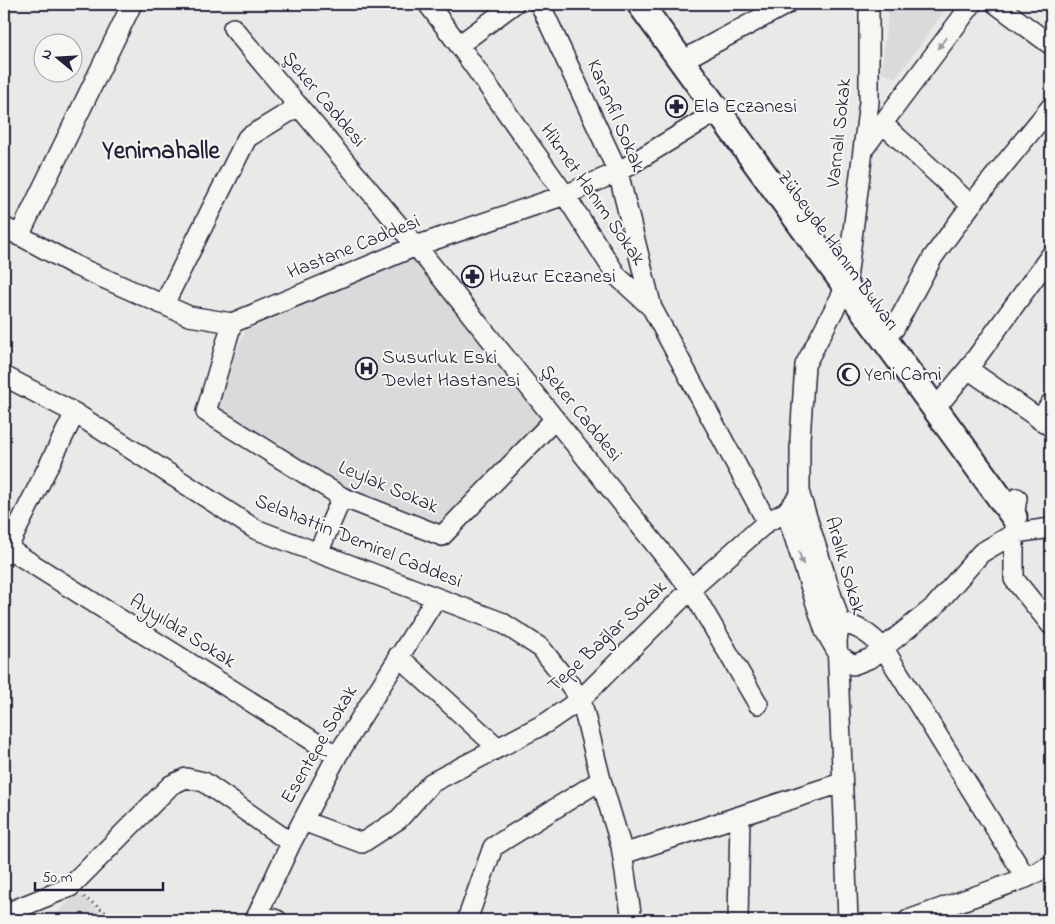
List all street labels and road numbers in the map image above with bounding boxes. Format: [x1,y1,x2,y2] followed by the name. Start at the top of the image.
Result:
[274,46,372,154] street label: Şeker Caddesi
[578,55,652,177] street label: Karanfil Sokak
[820,77,860,190] street label: Varnalı Sokak
[532,118,652,272] street label: Hikmet Hanım Sokak
[769,165,905,337] street label: Zübeyde Hanım Bulvarı
[283,208,425,288] street label: Hastane Caddesi
[532,359,628,469] street label: Şeker Caddesi
[333,454,443,522] street label: Leylak Sokak
[250,487,466,597] street label: Selahattin Demirel Caddesi
[816,513,872,619] street label: Aralık Sokak
[542,574,675,701] street label: Tepe Bağlar Sokak
[123,588,241,676] street label: Ayyıldız Sokak
[274,680,366,810] street label: Esentepe Sokak

